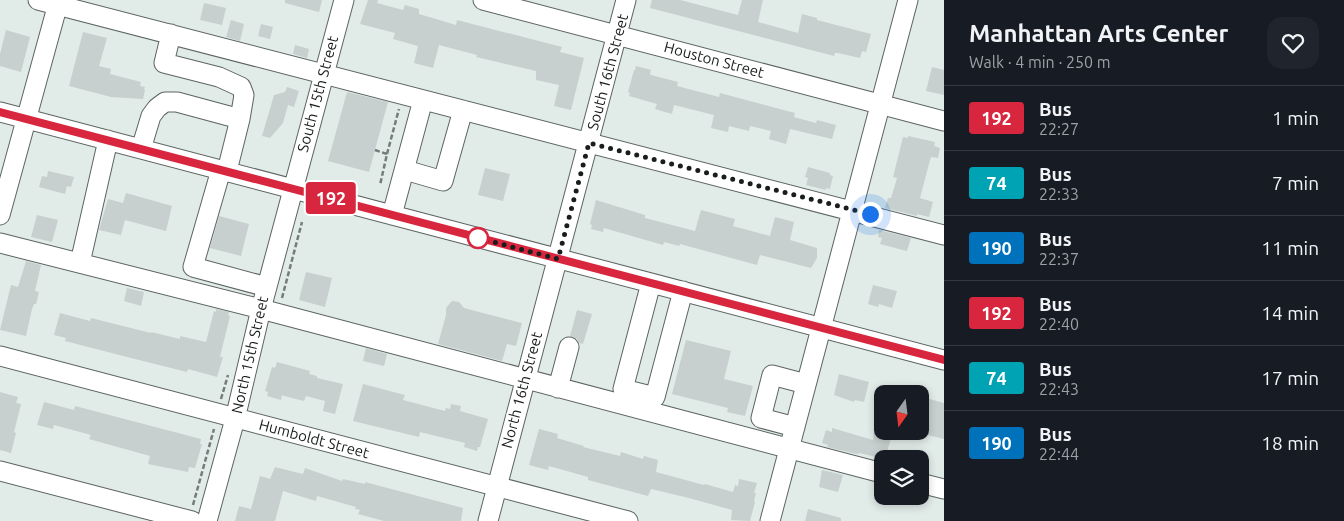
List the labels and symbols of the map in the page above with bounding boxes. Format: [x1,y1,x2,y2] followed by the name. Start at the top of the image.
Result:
[584,12,631,132] street label: South 16th Street
[294,34,341,154] street label: South 15th Street
[662,38,766,81] street label: Houston Street
[302,182,360,214] line badge: 192
[858,202,883,227] your location
[467,227,489,249] unlabelled marker
[228,295,271,415] street label: North 15th Street
[498,330,545,450] street label: North 16th Street
[874,385,929,440] north arrow
[257,416,371,461] street label: Humboldt Street

